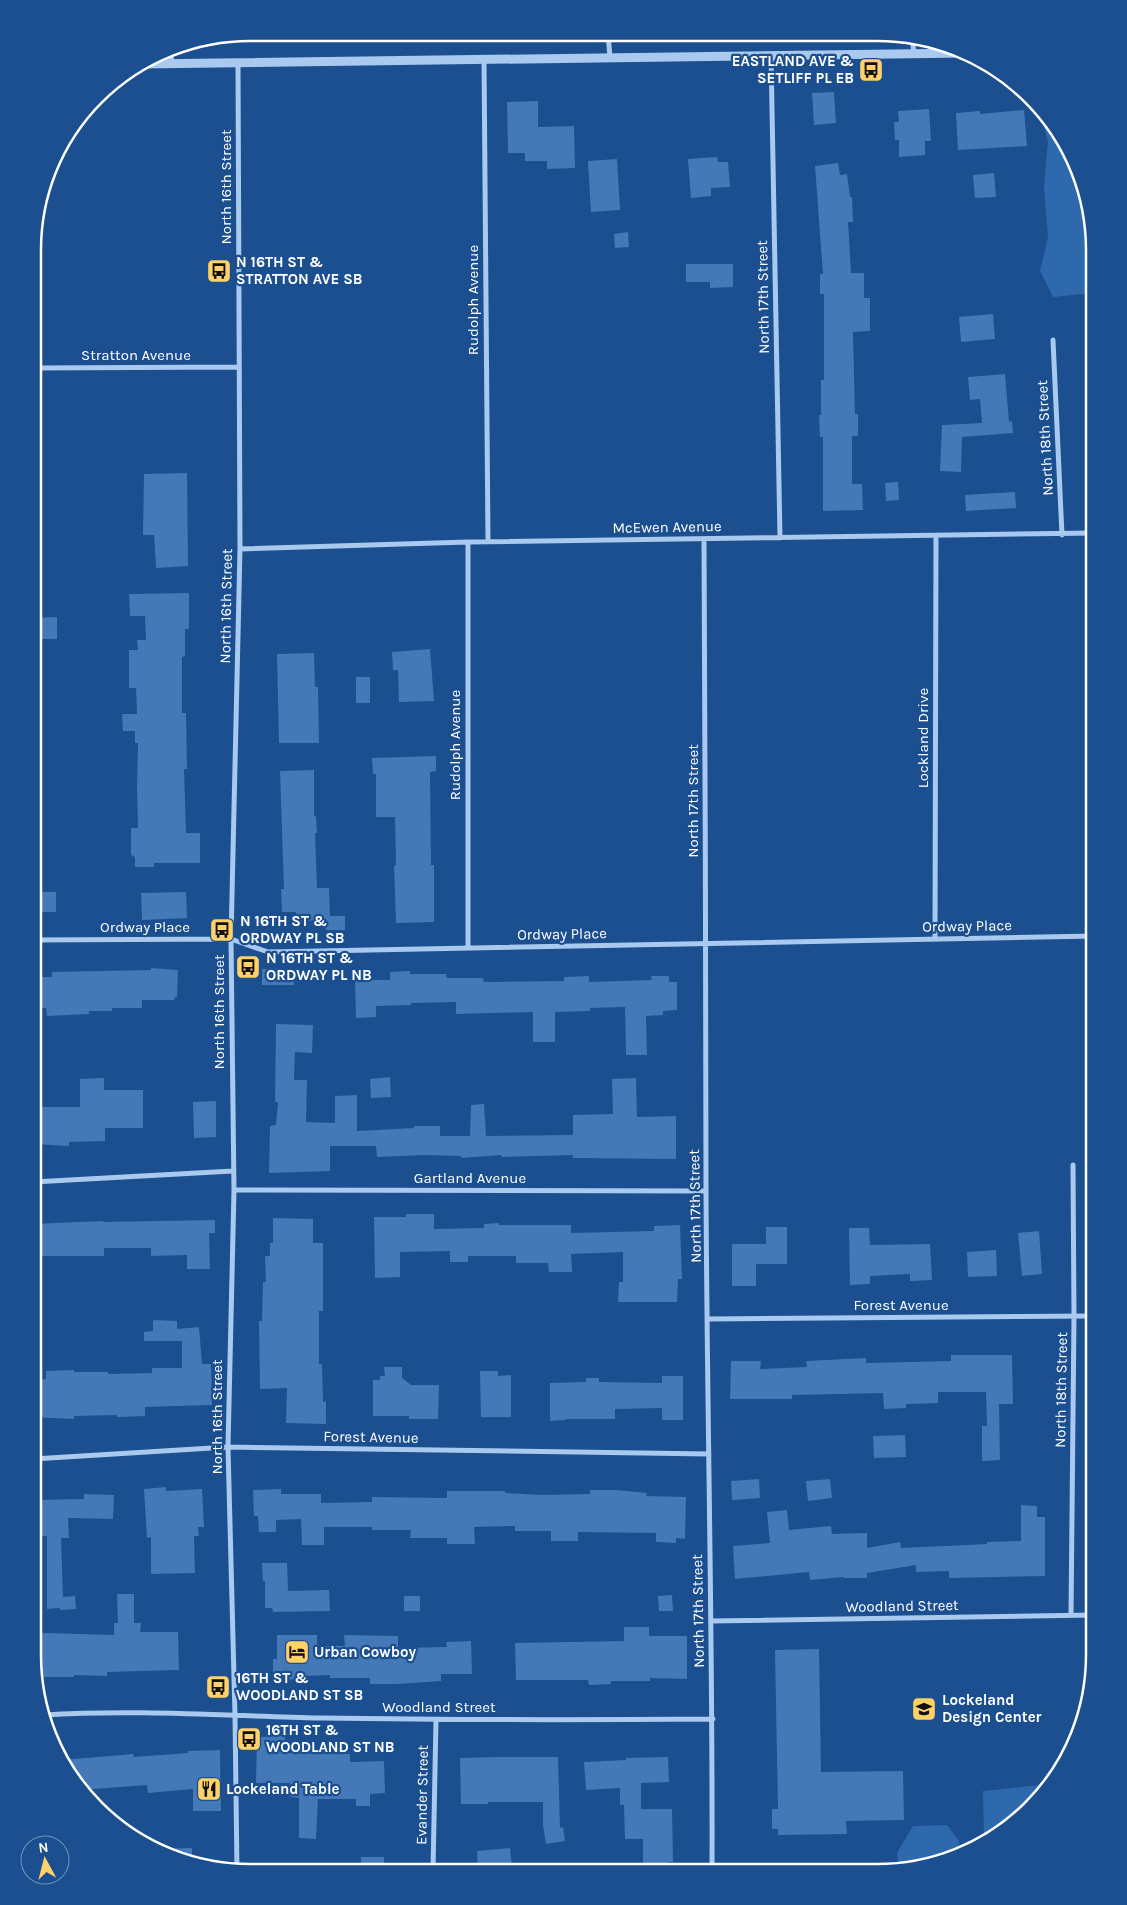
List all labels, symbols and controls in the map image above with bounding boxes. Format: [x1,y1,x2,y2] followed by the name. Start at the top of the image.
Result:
[732,52,854,87] place label: EASTLAND AVE & SETLIFF PL EB
[858,57,884,83] bus stop icon: EASTLAND AVE & SETLIFF PL EB
[217,129,235,245] street label: North 16th Street
[753,240,773,354] street label: North 17th Street
[464,245,482,355] street label: Rudolph Avenue
[236,253,362,288] place label: N 16TH ST & STRATTON AVE SB
[206,258,232,284] bus stop icon: N 16TH ST & STRATTON AVE SB
[81,346,191,364] street label: Stratton Avenue
[1033,379,1057,496] street label: North 18th Street
[612,517,722,537] street label: McEwen Avenue
[216,548,236,664] street label: North 16th Street
[914,688,932,788] street label: Lockland Drive
[446,690,464,800] street label: Rudolph Avenue
[684,744,702,858] street label: North 17th Street
[240,912,345,947] place label: N 16TH ST & ORDWAY PL SB
[922,916,1012,936] street label: Ordway Place
[209,917,235,943] bus stop icon: N 16TH ST & ORDWAY PL SB
[100,918,190,936] street label: Ordway Place
[517,924,607,944] street label: Ordway Place
[266,949,372,984] place label: N 16TH ST & ORDWAY PL NB
[210,954,228,1070] street label: North 16th Street
[235,954,261,980] bus stop icon: N 16TH ST & ORDWAY PL NB
[685,1149,705,1263] street label: North 17th Street
[414,1169,526,1187] street label: Gartland Avenue
[853,1296,949,1314] street label: Forest Avenue
[1051,1332,1071,1448] street label: North 18th Street
[208,1359,226,1475] street label: North 16th Street
[323,1427,419,1447] street label: Forest Avenue
[688,1554,708,1668] street label: North 17th Street
[845,1596,959,1616] street label: Woodland Street
[284,1639,310,1665] hotel icon: Urban Cowboy
[314,1643,416,1661] place label: Urban Cowboy
[236,1669,363,1704] place label: 16TH ST & WOODLAND ST SB
[205,1674,231,1700] bus stop icon: 16TH ST & WOODLAND ST SB
[942,1691,1042,1726] place label: Lockeland Design Center
[911,1696,937,1722] school or university icon: Lockeland Design Center
[382,1698,496,1716] street label: Woodland Street
[266,1721,394,1756] place label: 16TH ST & WOODLAND ST NB
[236,1726,262,1752] bus stop icon: 16TH ST & WOODLAND ST NB
[412,1744,432,1845] street label: Evander Street
[196,1776,222,1802] restaurant icon: Lockeland Table
[226,1780,339,1798] place label: Lockeland Table
[20,1835,70,1885] north arrow
[37,1839,49,1857] text: N

